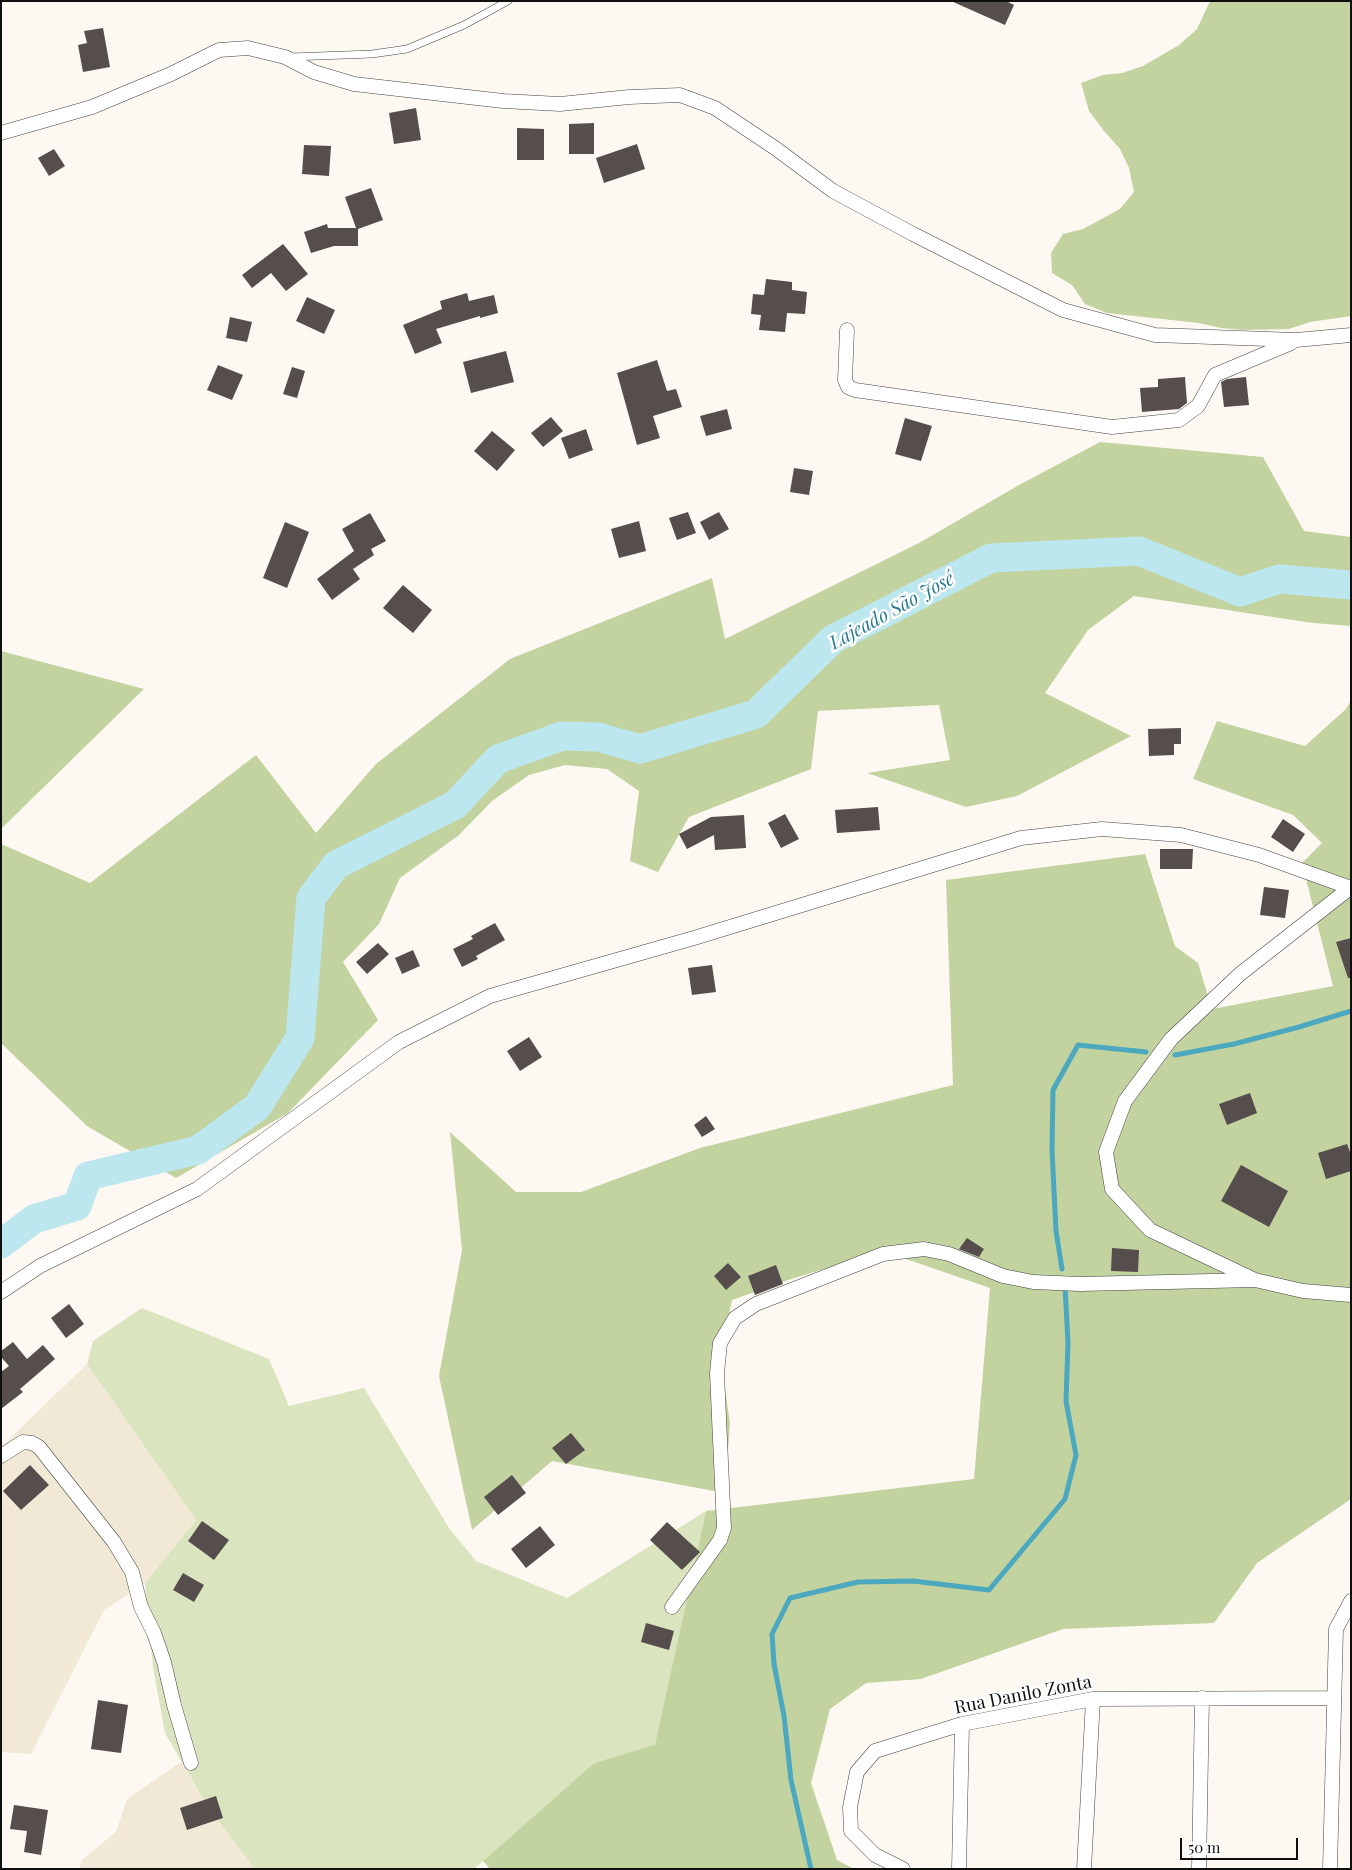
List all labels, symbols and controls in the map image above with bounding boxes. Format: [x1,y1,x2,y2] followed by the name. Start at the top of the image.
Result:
[826,567,958,655] water label: Lajeado São José
[953,1671,1093,1719] street label: Rua Danilo Zonta
[1182,1828,1300,1860] scale bar
[1188,1837,1220,1857] text: 50 m

